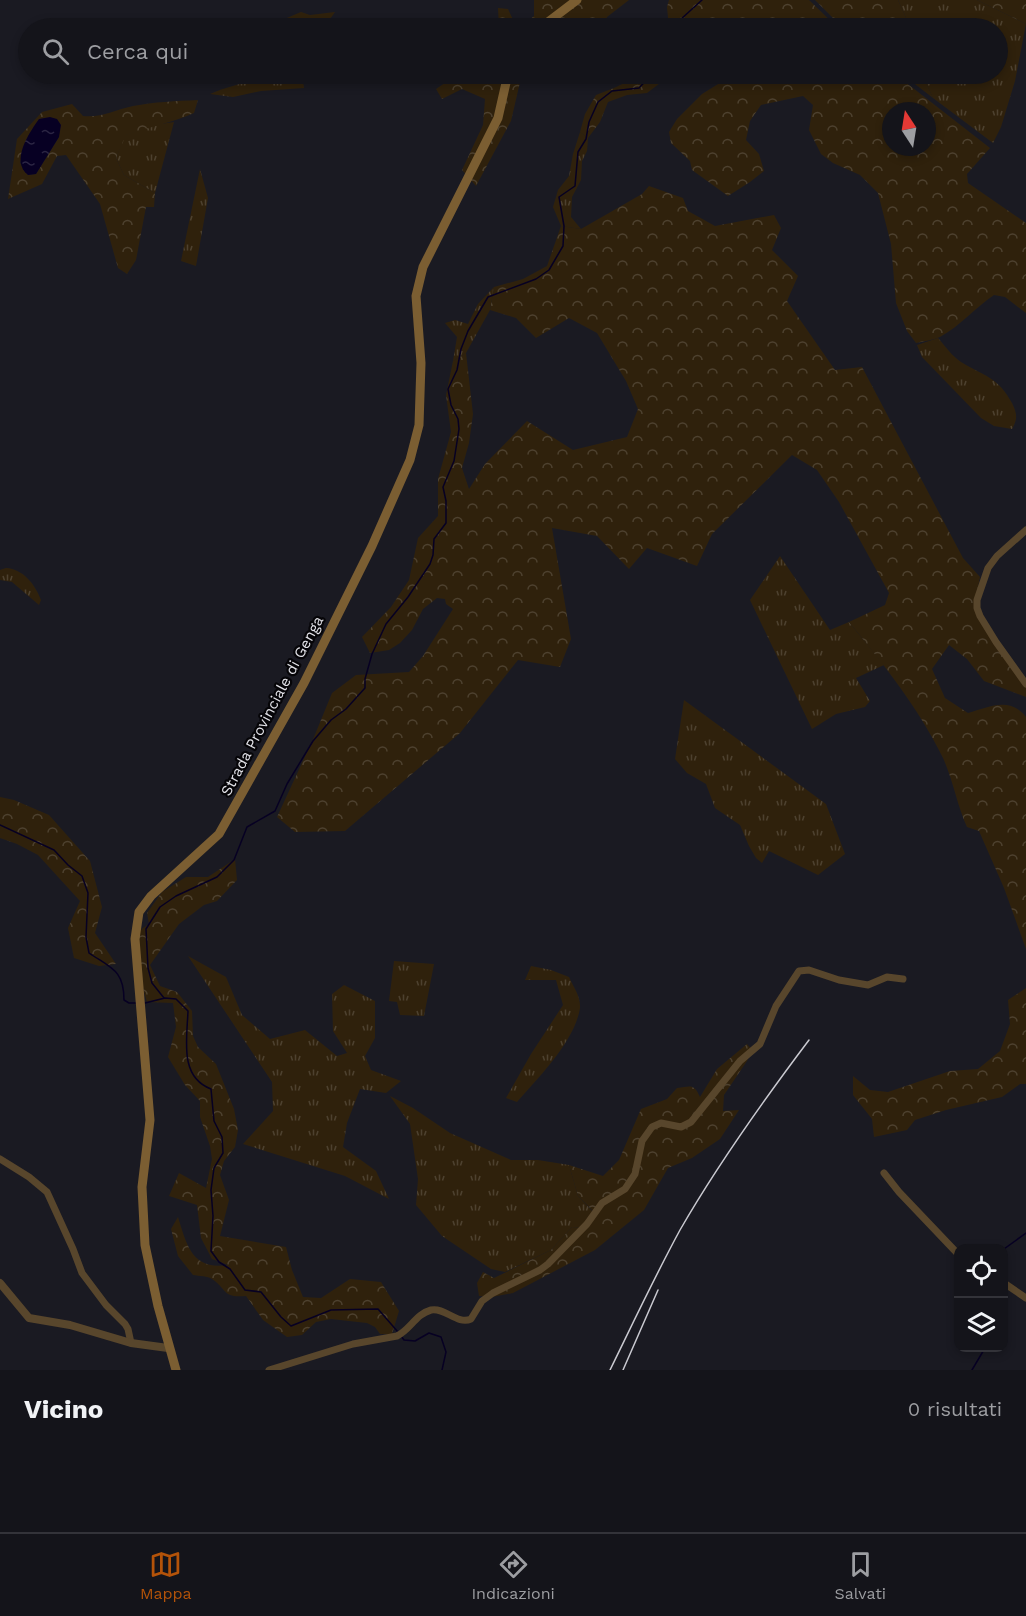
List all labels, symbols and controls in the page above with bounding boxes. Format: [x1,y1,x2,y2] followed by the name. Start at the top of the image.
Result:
[18,18,1008,84] search box
[39,35,72,68] icon: search
[87,39,188,64] text: Cerca qui
[882,102,936,156] north arrow
[217,613,327,799] street label: Strada Provinciale di Genga
[954,1244,1008,1352] map controls
[954,1244,1008,1298] button: locate
[954,1298,1008,1352] button: layers
[24,1394,103,1424] text: Vicino
[908,1397,1002,1421] text: 0 risultati
[140,1548,192,1603] tab: Mappa
[471,1548,555,1603] tab: Indicazioni
[835,1548,886,1603] tab: Salvati

